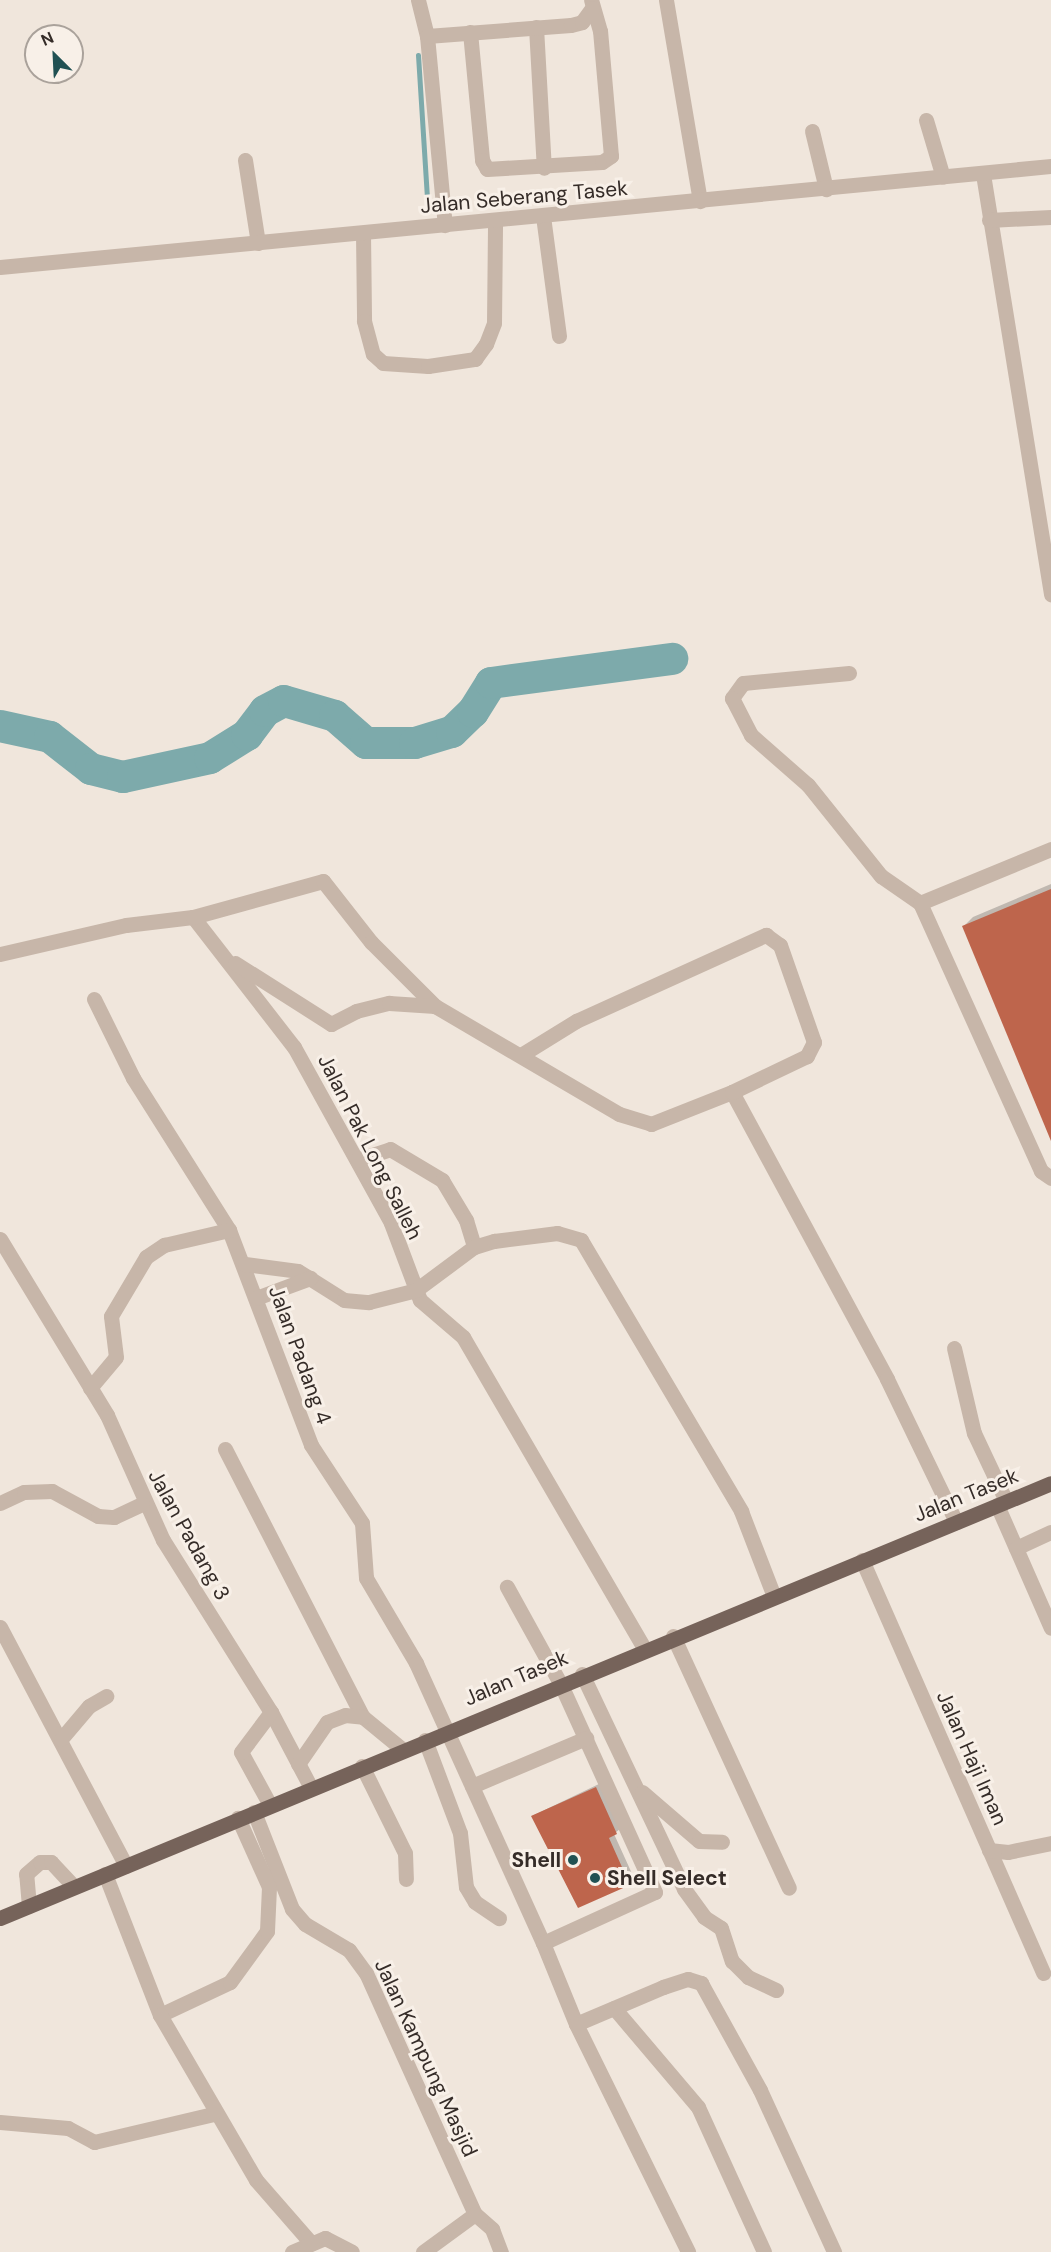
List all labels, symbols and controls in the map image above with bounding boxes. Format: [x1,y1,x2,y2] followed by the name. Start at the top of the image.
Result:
[24,24,84,84] north arrow
[38,27,57,51] text: N
[419,175,629,219] street label: Jalan Seberang Tasek
[312,1050,428,1244] street label: Jalan Pak Long Salleh
[263,1282,337,1428] street label: Jalan Padang 4
[910,1463,1022,1527] street label: Jalan Tasek
[143,1465,235,1605] street label: Jalan Padang 3
[460,1645,572,1711] street label: Jalan Tasek
[931,1687,1013,1829] street label: Jalan Haji Iman
[511,1847,561,1873] place label: Shell
[566,1853,580,1867] marker: Shell
[607,1865,727,1891] place label: Shell Select
[588,1871,602,1885] marker: Shell Select
[369,1955,483,2161] street label: Jalan Kampung Masjid

